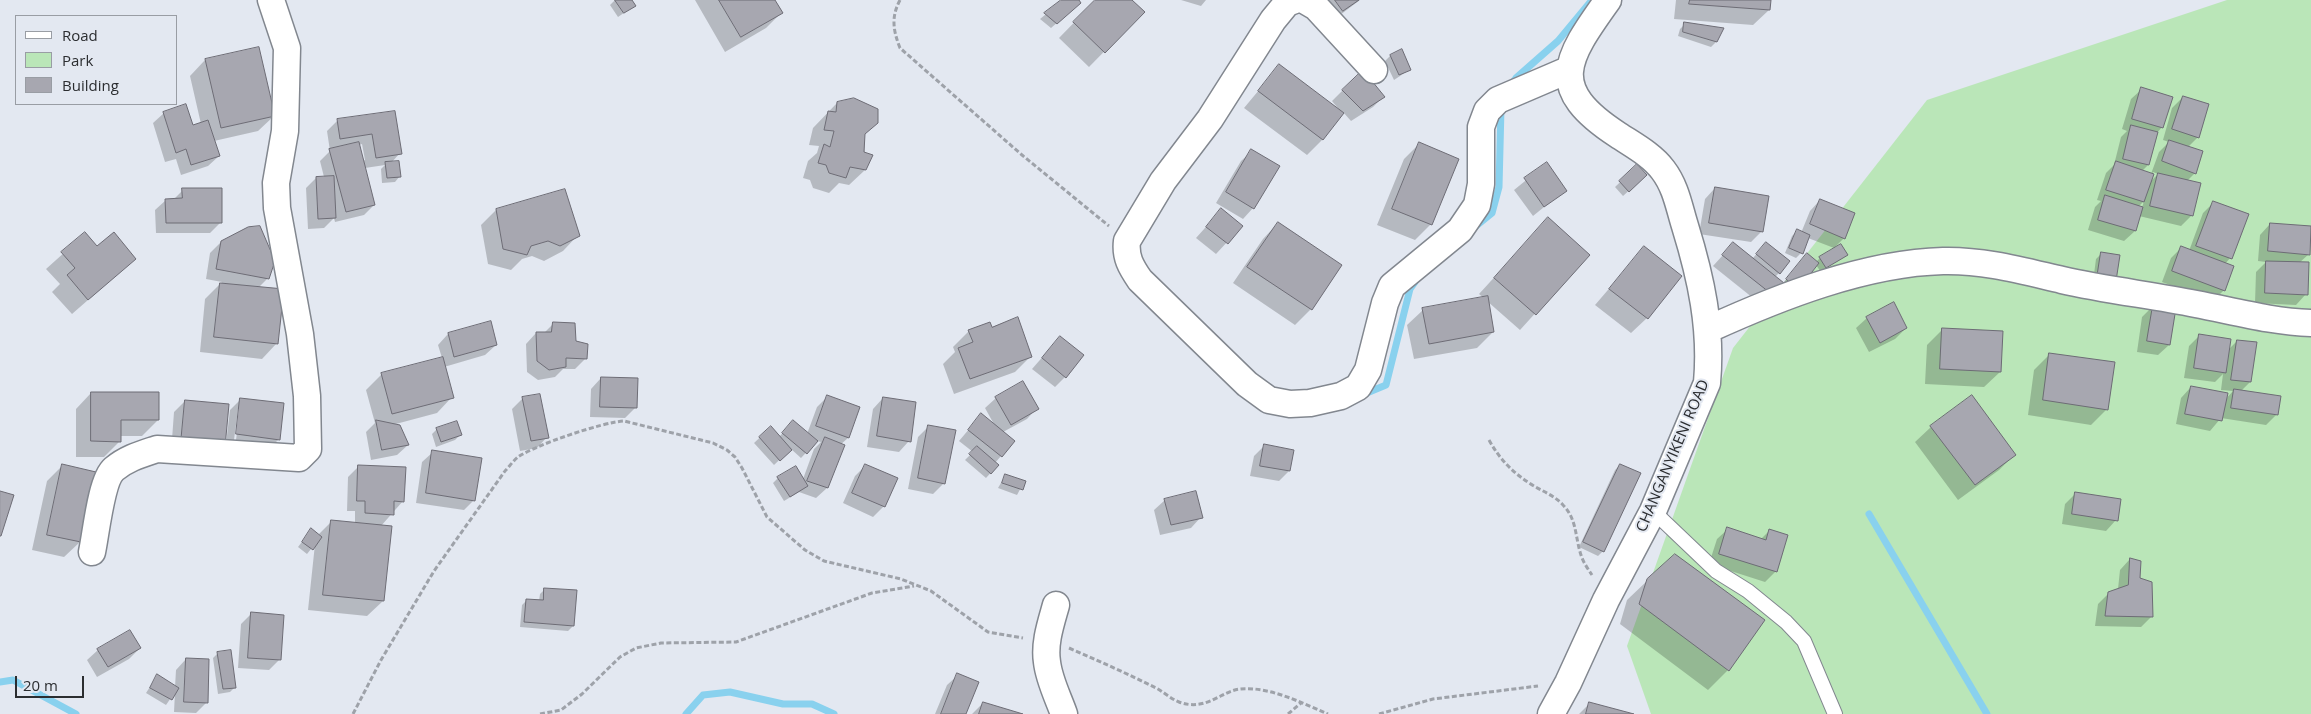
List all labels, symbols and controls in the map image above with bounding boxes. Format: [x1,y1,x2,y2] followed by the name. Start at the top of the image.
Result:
[15,15,178,105] legend
[62,25,98,45] text: Road
[62,50,93,70] text: Park
[62,75,119,95] text: Building
[1633,377,1713,535] street label: CHANGANYIKENI ROAD
[18,666,86,698] scale bar
[23,675,58,695] text: 20 m

